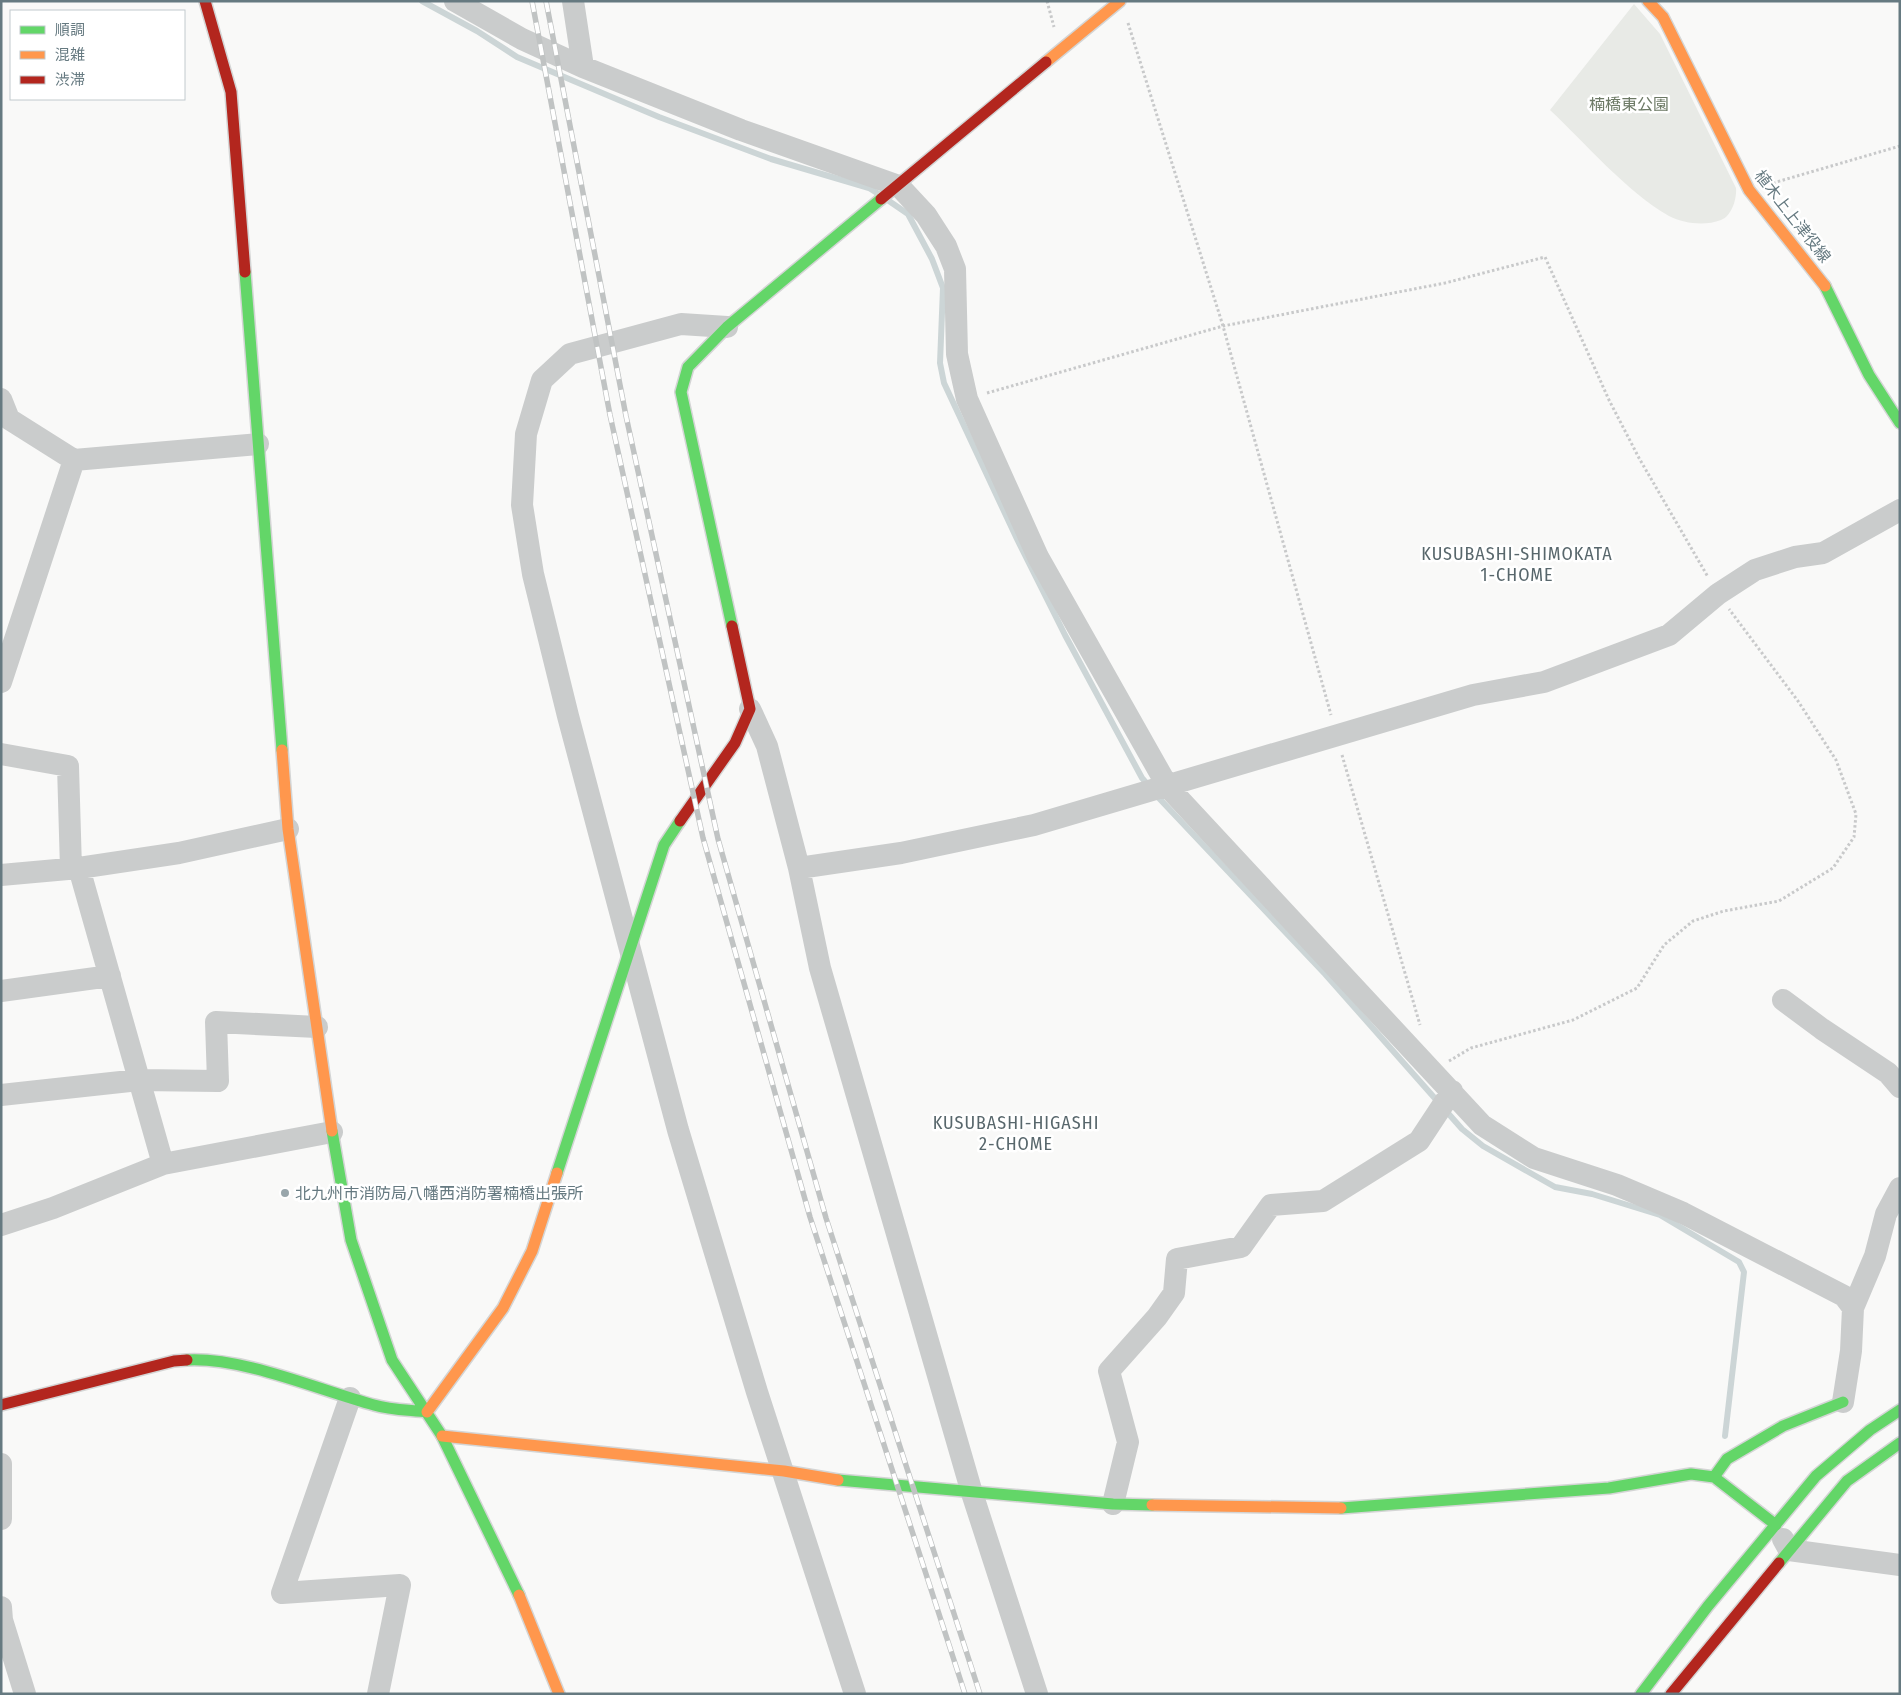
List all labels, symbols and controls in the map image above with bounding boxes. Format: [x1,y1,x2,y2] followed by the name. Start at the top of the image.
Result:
[10,10,185,100] legend
[55,21,85,39] text: 順調
[55,46,85,64] text: 混雑
[55,71,85,89] text: 渋滞
[1589,95,1669,114] park label: 楠橋東公園
[1751,166,1835,266] street label: 植木上上津役線
[1421,543,1613,586] district label: KUSUBASHI-SHIMOKATA 1-CHOME
[933,1112,1099,1155] district label: KUSUBASHI-HIGASHI 2-CHOME
[295,1184,583,1203] place label: 北九州市消防局八幡西消防署楠橋出張所
[279,1187,291,1199] marker: 北九州市消防局八幡西消防署楠橋出張所

